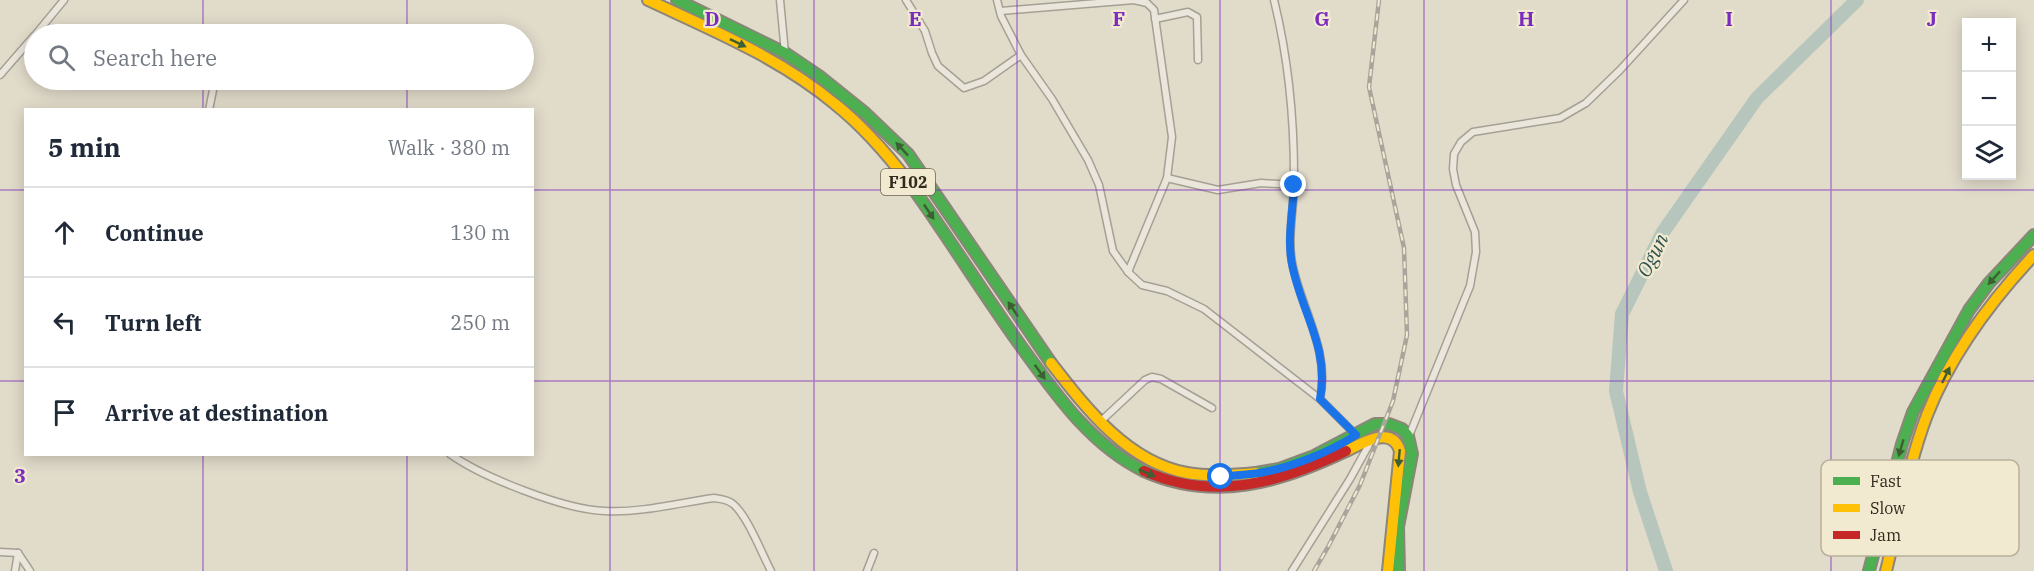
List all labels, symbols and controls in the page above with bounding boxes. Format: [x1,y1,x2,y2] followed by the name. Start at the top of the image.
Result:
[704,5,720,32] text: D
[908,5,922,32] text: E
[1113,5,1125,32] text: F
[1314,5,1330,32] text: G
[1518,5,1534,32] text: H
[1725,5,1733,32] text: I
[1927,5,1937,32] text: J
[1962,18,2016,180] map controls
[1962,18,2016,72] button: +
[24,24,534,90] search box
[730,39,747,48] one-way arrow
[45,41,78,74] icon: search
[93,43,217,72] text: Search here
[1962,72,2016,126] button: −
[1962,126,2016,180] button: layers
[48,130,121,164] text: 5 min
[388,134,510,161] text: Walk · 380 m
[896,143,910,157] one-way arrow
[881,169,935,195] road number: F102
[1280,171,1306,197] route end
[923,203,935,219] one-way arrow
[48,216,81,249] icon: ahead
[105,218,204,247] text: Continue
[450,219,510,246] text: 130 m
[1630,228,1675,281] water label: Ogun
[1988,270,2001,285] one-way arrow
[1008,301,1019,318] one-way arrow
[48,306,81,339] icon: left
[105,308,201,337] text: Turn left
[450,309,510,336] text: 250 m
[1034,364,1046,380] one-way arrow
[1942,367,1951,384] one-way arrow
[48,396,81,429] icon: arrive
[105,398,328,427] text: Arrive at destination
[1896,439,1905,457] one-way arrow
[1394,449,1404,468] one-way arrow
[1821,460,2019,556] legend
[14,462,26,489] text: 3
[1207,463,1233,489] route start
[1138,469,1156,479] one-way arrow
[1870,471,1902,491] text: Fast
[1870,498,1906,518] text: Slow
[1870,525,1901,545] text: Jam

